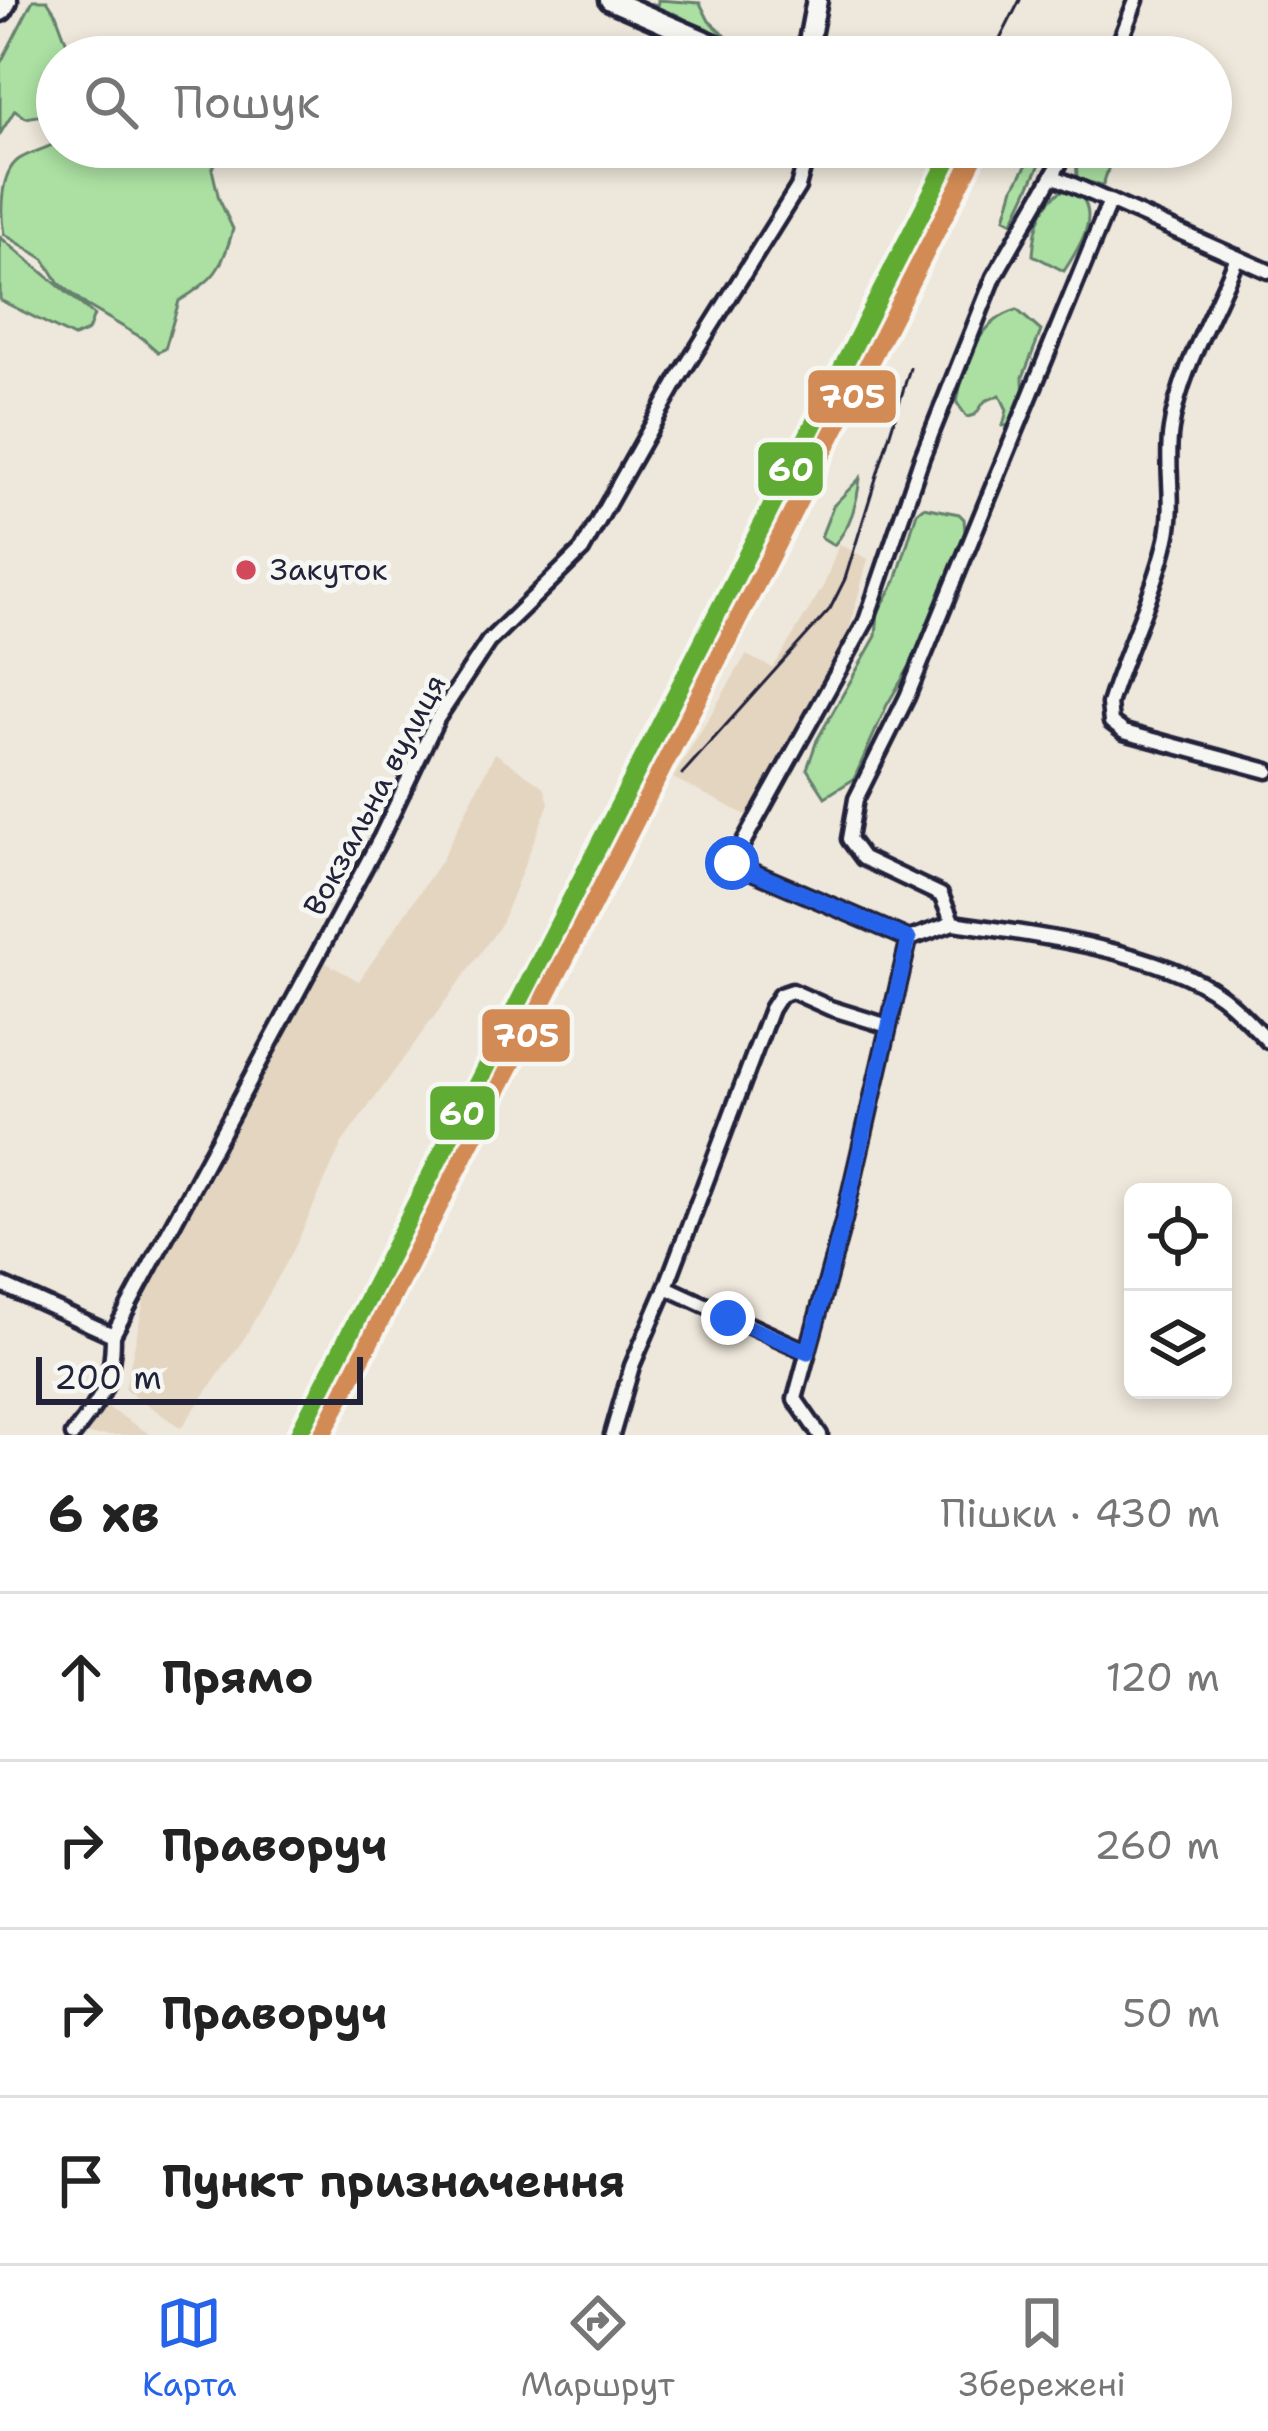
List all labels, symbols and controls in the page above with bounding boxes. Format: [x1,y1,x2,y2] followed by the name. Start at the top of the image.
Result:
[36,36,1232,168] search box
[78,69,144,135] icon: search
[174,72,320,132] text: Пошук
[806,368,898,425] line badge: 705
[819,374,885,419] text: 705
[756,440,825,498] line badge: 60
[768,447,814,492] text: 60
[270,549,387,590] place label: Закуток
[233,557,259,583] marker: Закуток
[294,667,456,923] street label: Вокзальна вулиця
[705,836,759,890] route start
[480,1007,572,1064] line badge: 705
[493,1013,559,1058] text: 705
[428,1084,497,1142] line badge: 60
[439,1091,485,1136] text: 60
[1124,1183,1232,1399] map controls
[1124,1183,1232,1291] button: locate
[701,1291,755,1345] route end
[1124,1291,1232,1399] button: layers
[36,1351,363,1404] scale bar
[54,1355,162,1400] text: 200 m
[48,1479,159,1547] text: 6 хв
[940,1487,1220,1539] text: Пішки · 430 m
[48,1644,114,1710] icon: ahead
[162,1647,313,1707] text: Прямо
[1105,1651,1220,1703] text: 120 m
[48,1812,114,1878] icon: right
[162,1815,387,1875] text: Праворуч
[1094,1819,1220,1871] text: 260 m
[48,1980,114,2046] icon: right
[162,1983,387,2043] text: Праворуч
[1122,1987,1220,2039] text: 50 m
[48,2148,114,2214] icon: arrive
[162,2151,625,2211] text: Пункт призначення
[142,2290,237,2407] tab: Карта
[521,2290,675,2407] tab: Маршрут
[959,2290,1126,2407] tab: Збережені

